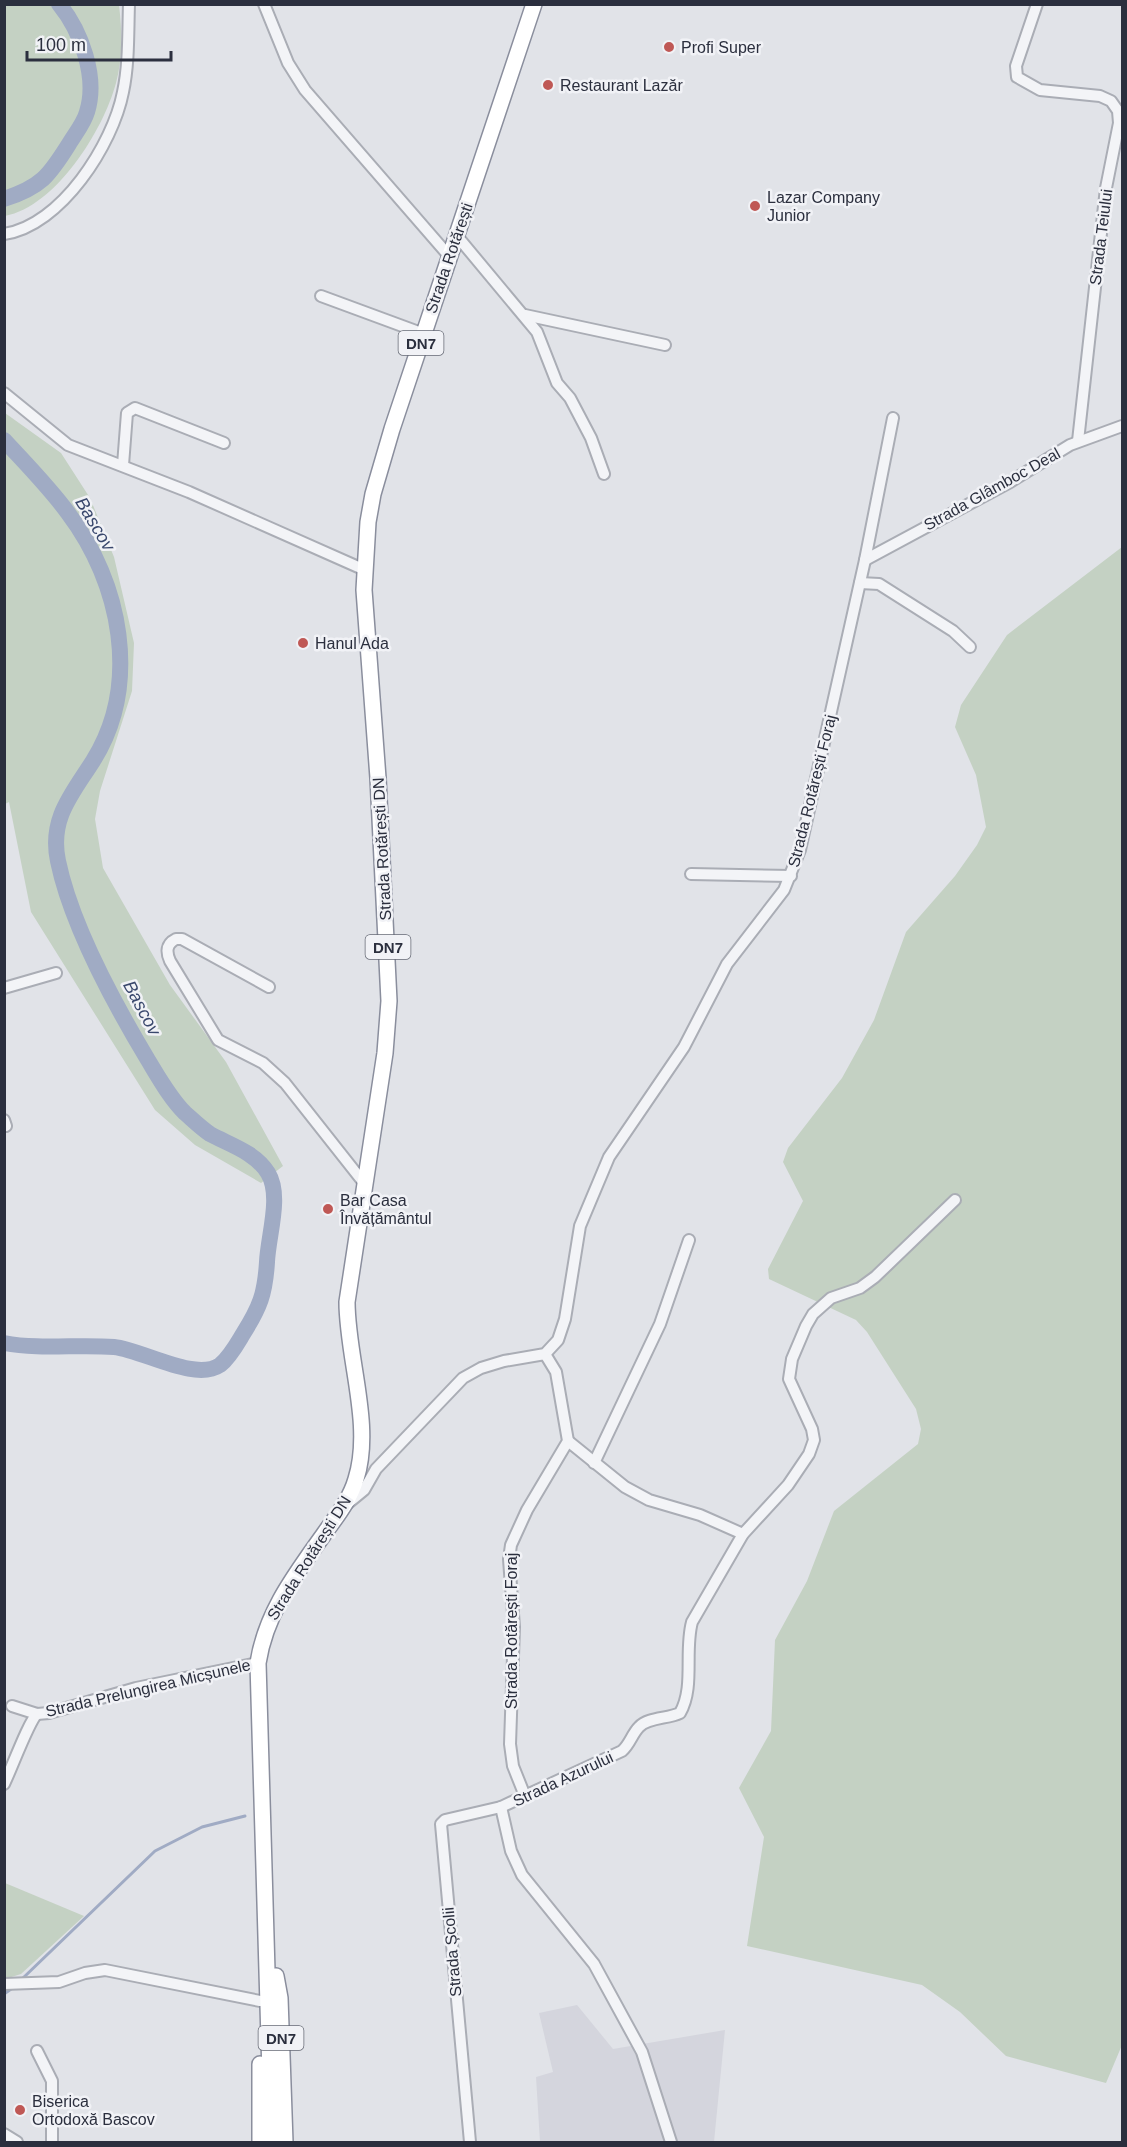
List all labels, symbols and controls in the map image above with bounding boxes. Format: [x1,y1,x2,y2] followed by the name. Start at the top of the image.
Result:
[27,24,171,62] scale bar
[36,35,86,55] text: 100 m
[681,39,762,56] place label: Profi Super
[662,40,676,54] marker: Profi Super
[560,77,683,94] place label: Restaurant Lazăr
[541,78,555,92] marker: Restaurant Lazăr
[1087,188,1115,286] street label: Strada Teiului
[767,189,880,224] place label: Lazar Company Junior
[748,199,762,213] marker: Lazar Company Junior
[422,201,476,315] street label: Strada Rotărești
[398,331,444,355] road number: DN7
[921,444,1063,534] street label: Strada Glâmboc Deal
[71,494,119,555] water label: Bascov
[315,635,389,652] place label: Hanul Ada
[296,636,310,650] marker: Hanul Ada
[785,713,839,869] street label: Strada Rotărești Foraj
[370,777,394,921] street label: Strada Rotărești DN
[366,935,410,959] road number: DN7
[119,977,165,1040] water label: Bascov
[339,1192,432,1227] place label: Bar Casa Învățământul
[321,1202,335,1216] marker: Bar Casa Învățământul
[264,1493,354,1623] street label: Strada Rotărești DN
[503,1553,520,1709] street label: Strada Rotărești Foraj
[44,1656,252,1720] street label: Strada Prelungirea Micșunele
[510,1748,616,1810] street label: Strada Azurului
[440,1907,464,1997] street label: Strada Școlii
[258,2026,304,2050] road number: DN7
[32,2093,155,2128] place label: Biserica Ortodoxă Bascov
[13,2103,27,2117] marker: Biserica Ortodoxă Bascov

